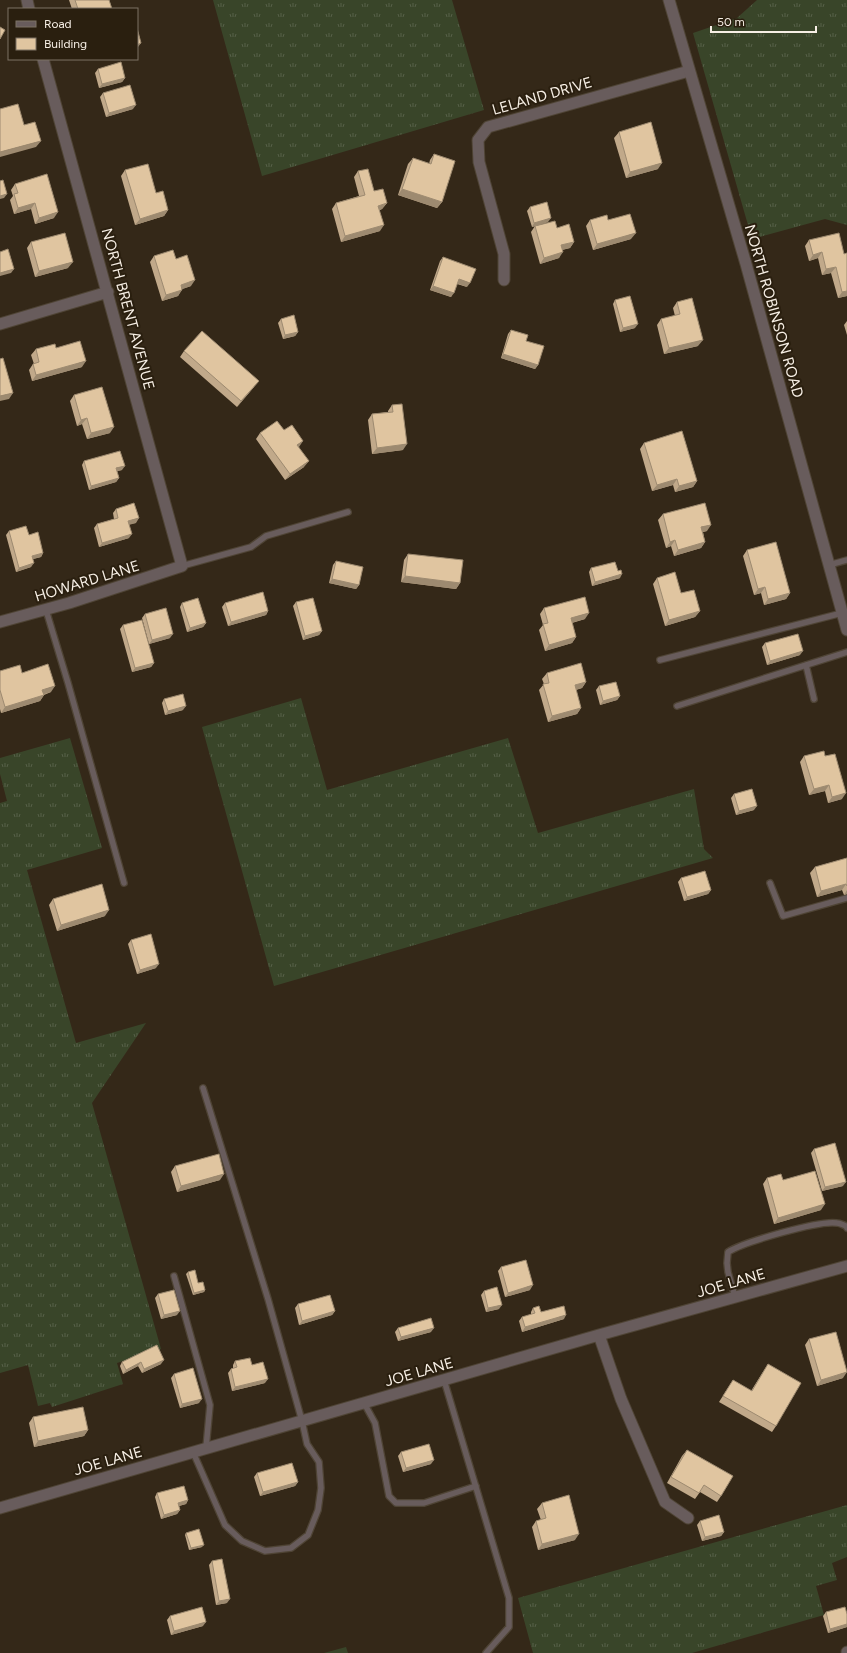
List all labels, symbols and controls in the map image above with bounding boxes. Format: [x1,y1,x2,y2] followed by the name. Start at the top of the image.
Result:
[8,8,138,60] legend
[711,8,816,34] scale bar
[717,15,745,29] text: 50 m
[44,17,72,31] text: Road
[44,37,87,51] text: Building
[490,73,594,119] street label: LELAND DRIVE
[741,222,807,400] street label: NORTH ROBINSON ROAD
[98,226,158,392] street label: NORTH BRENT AVENUE
[32,557,142,605] street label: HOWARD LANE
[695,1265,767,1301] street label: JOE LANE
[383,1354,455,1390] street label: JOE LANE
[72,1443,144,1479] street label: JOE LANE

